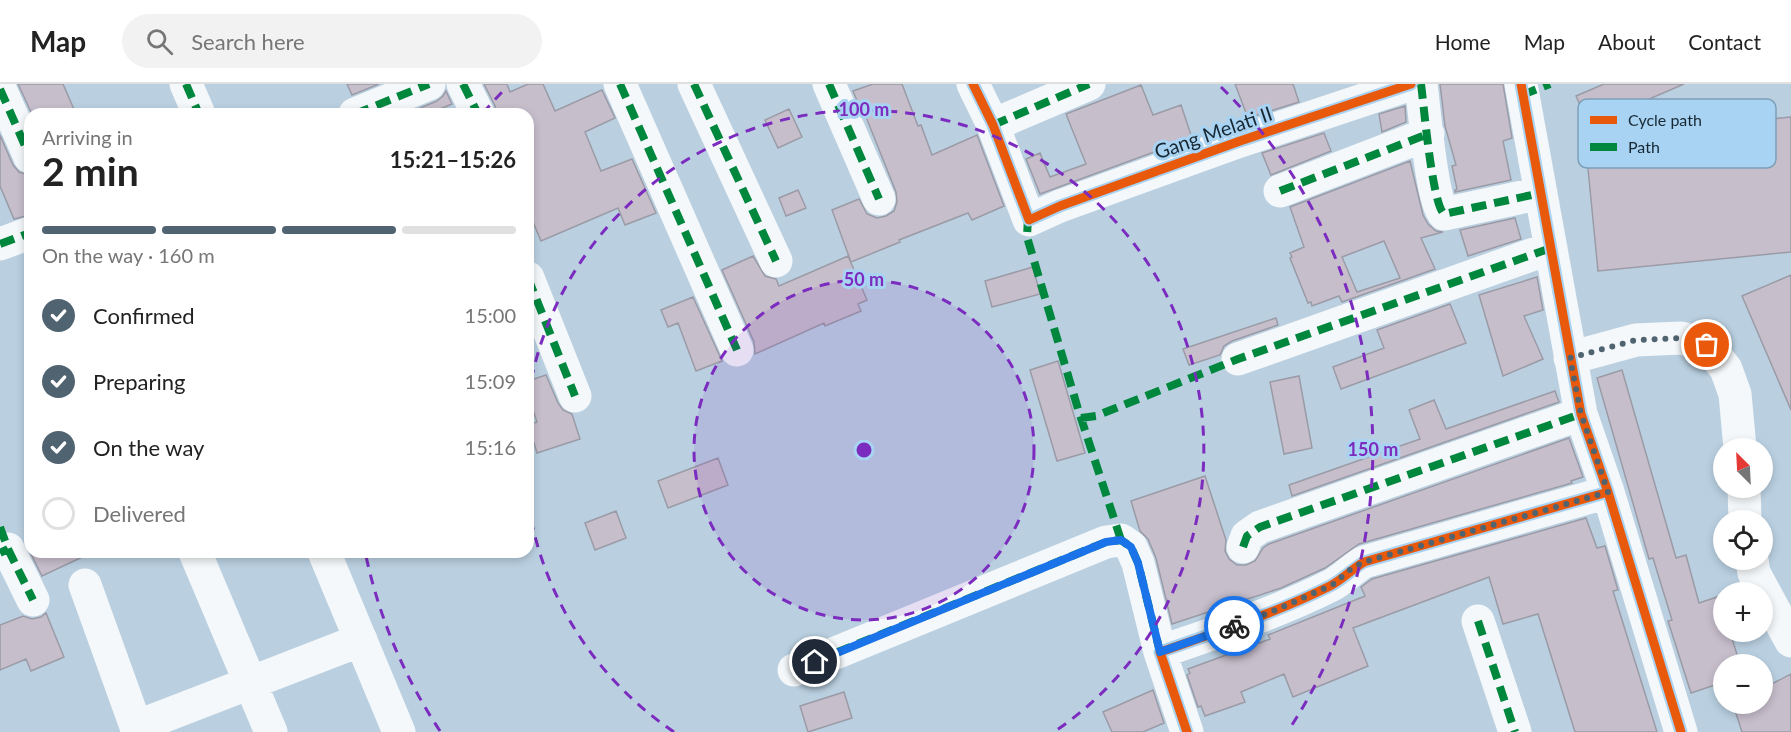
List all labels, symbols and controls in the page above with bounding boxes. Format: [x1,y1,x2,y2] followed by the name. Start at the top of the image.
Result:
[122,14,542,68] search box
[30,24,86,58] text: Map
[143,25,176,58] icon: search
[191,28,305,55] text: Search here
[1435,29,1491,54] text: Home
[1524,29,1565,54] text: Map
[1598,29,1655,54] text: About
[1688,29,1761,54] text: Contact
[839,98,889,120] text: 100 m
[1578,99,1776,168] legend
[1151,101,1275,163] street label: Gang Melati II
[1628,110,1702,129] text: Cycle path
[42,125,133,149] text: Arriving in
[1628,137,1660,156] text: Path
[390,146,516,173] text: 15:21–15:26
[42,148,139,194] text: 2 min
[42,243,215,267] text: On the way · 160 m
[844,268,884,290] text: 50 m
[42,299,75,332] icon: check
[93,302,195,329] text: Confirmed
[465,303,516,327] text: 15:00
[1681,319,1732,370] pin
[1690,328,1723,361] icon: bag
[42,365,75,398] icon: check
[93,368,185,395] text: Preparing
[465,369,516,393] text: 15:09
[42,431,75,464] icon: check
[93,434,204,461] text: On the way
[465,435,516,459] text: 15:16
[1348,438,1398,460] text: 150 m
[1713,438,1773,498] north arrow
[1713,438,1773,714] map controls
[854,440,874,460] centre of rings
[93,500,186,527] text: Delivered
[1713,510,1773,570] button: locate
[1713,582,1773,642] button: +
[1204,596,1264,656] courier
[1218,610,1251,643] icon: bike
[789,636,840,687] pin
[798,645,831,678] icon: home
[1713,654,1773,714] button: −

